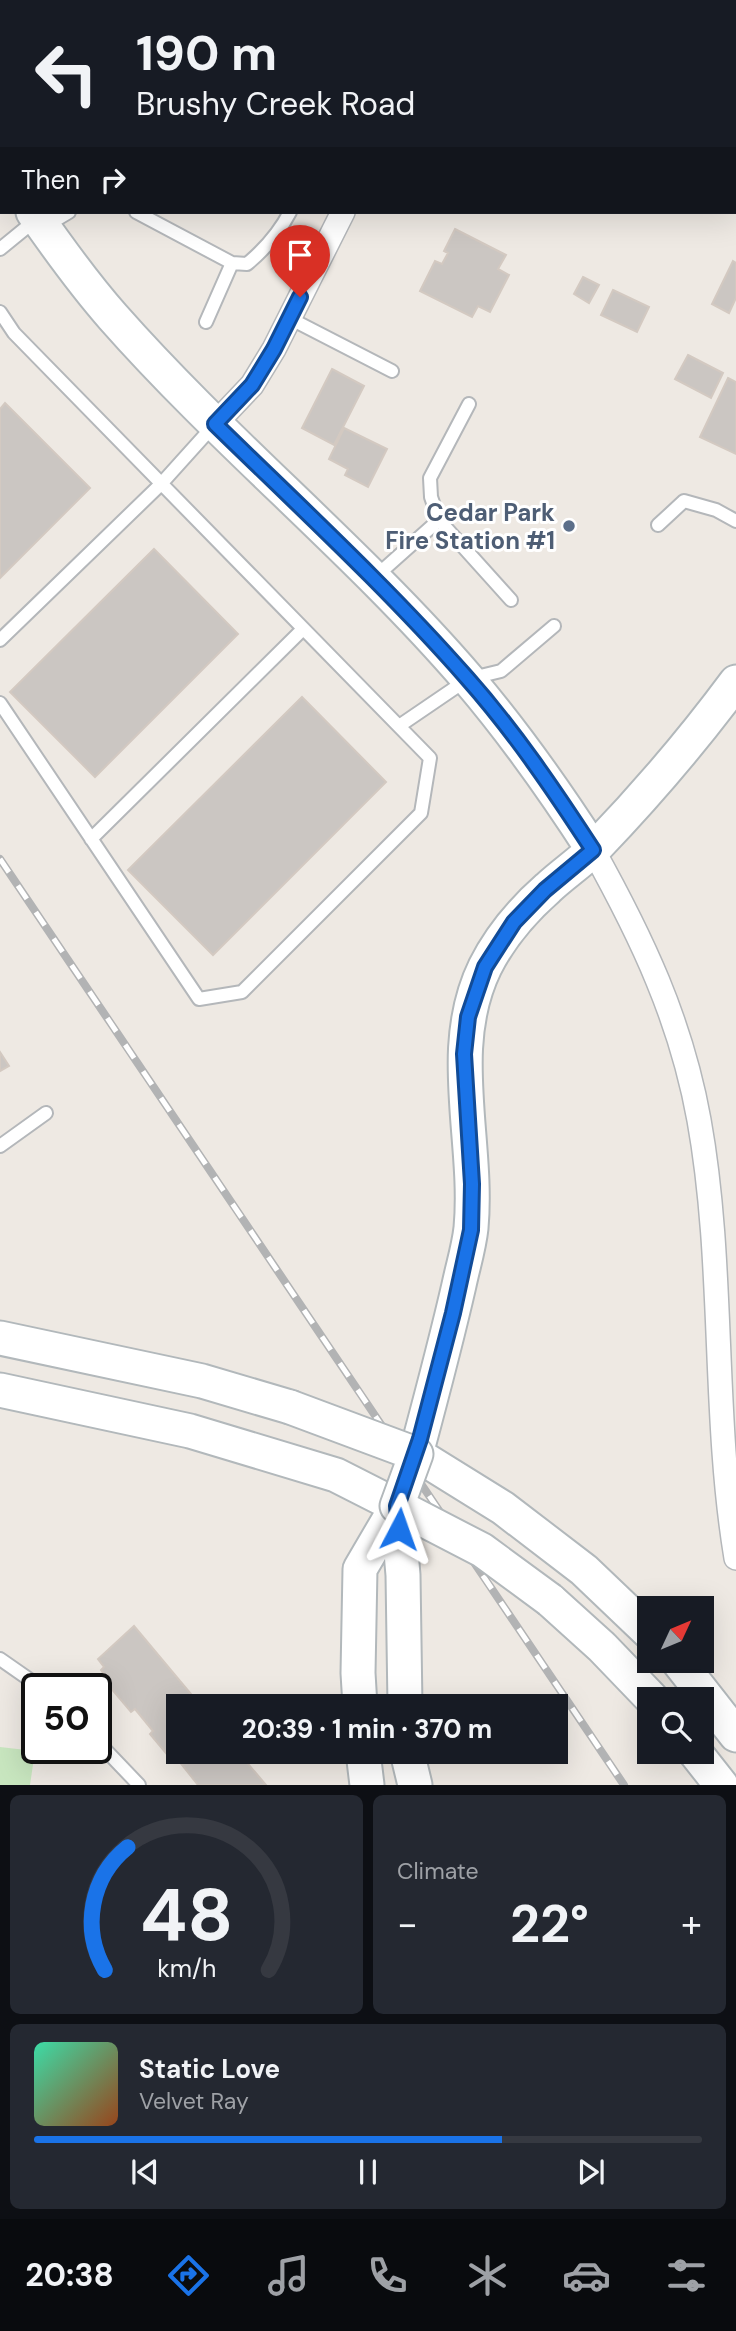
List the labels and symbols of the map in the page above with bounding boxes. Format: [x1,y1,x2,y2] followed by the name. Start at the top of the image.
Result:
[270,225,330,297] pin
[385,497,555,556] place label: Cedar Park Fire Station #1
[561,518,577,534] marker: Cedar Park Fire Station #1
[362,1492,436,1566] position arrow
[637,1596,714,1673] north arrow
[21,1673,112,1764] speed limit sign: 50

